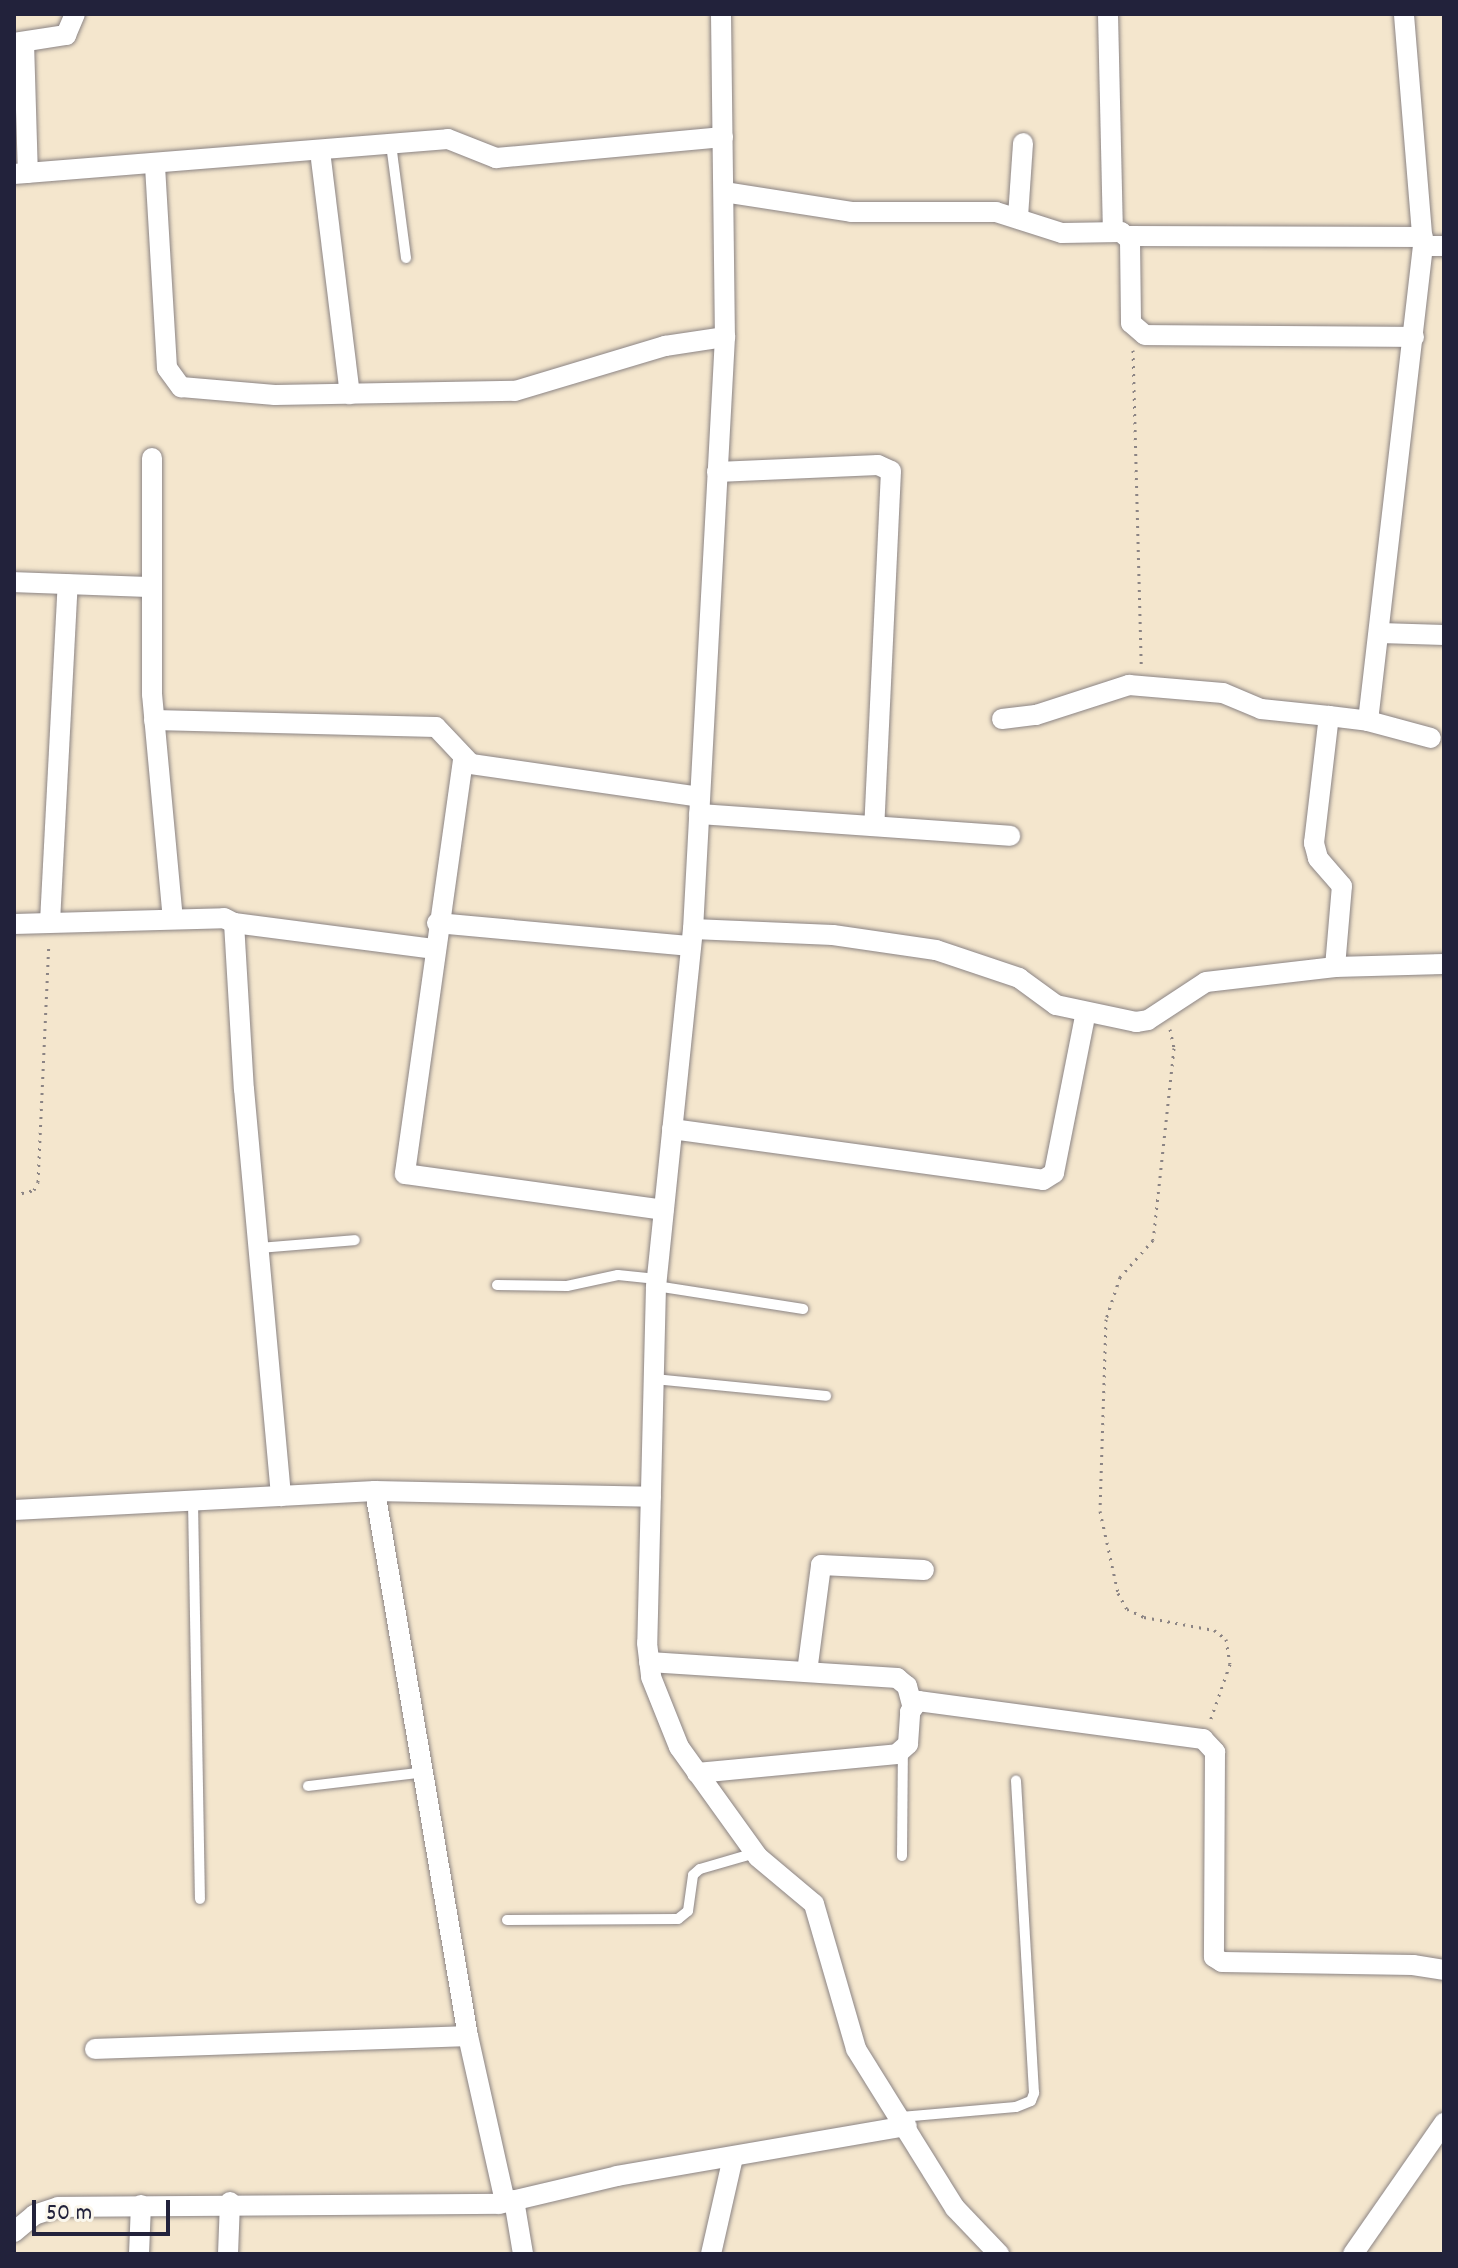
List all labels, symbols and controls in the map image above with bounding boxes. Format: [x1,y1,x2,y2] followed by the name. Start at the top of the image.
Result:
[36,2184,174,2234] scale bar
[46,2197,92,2231] text: 50 m

